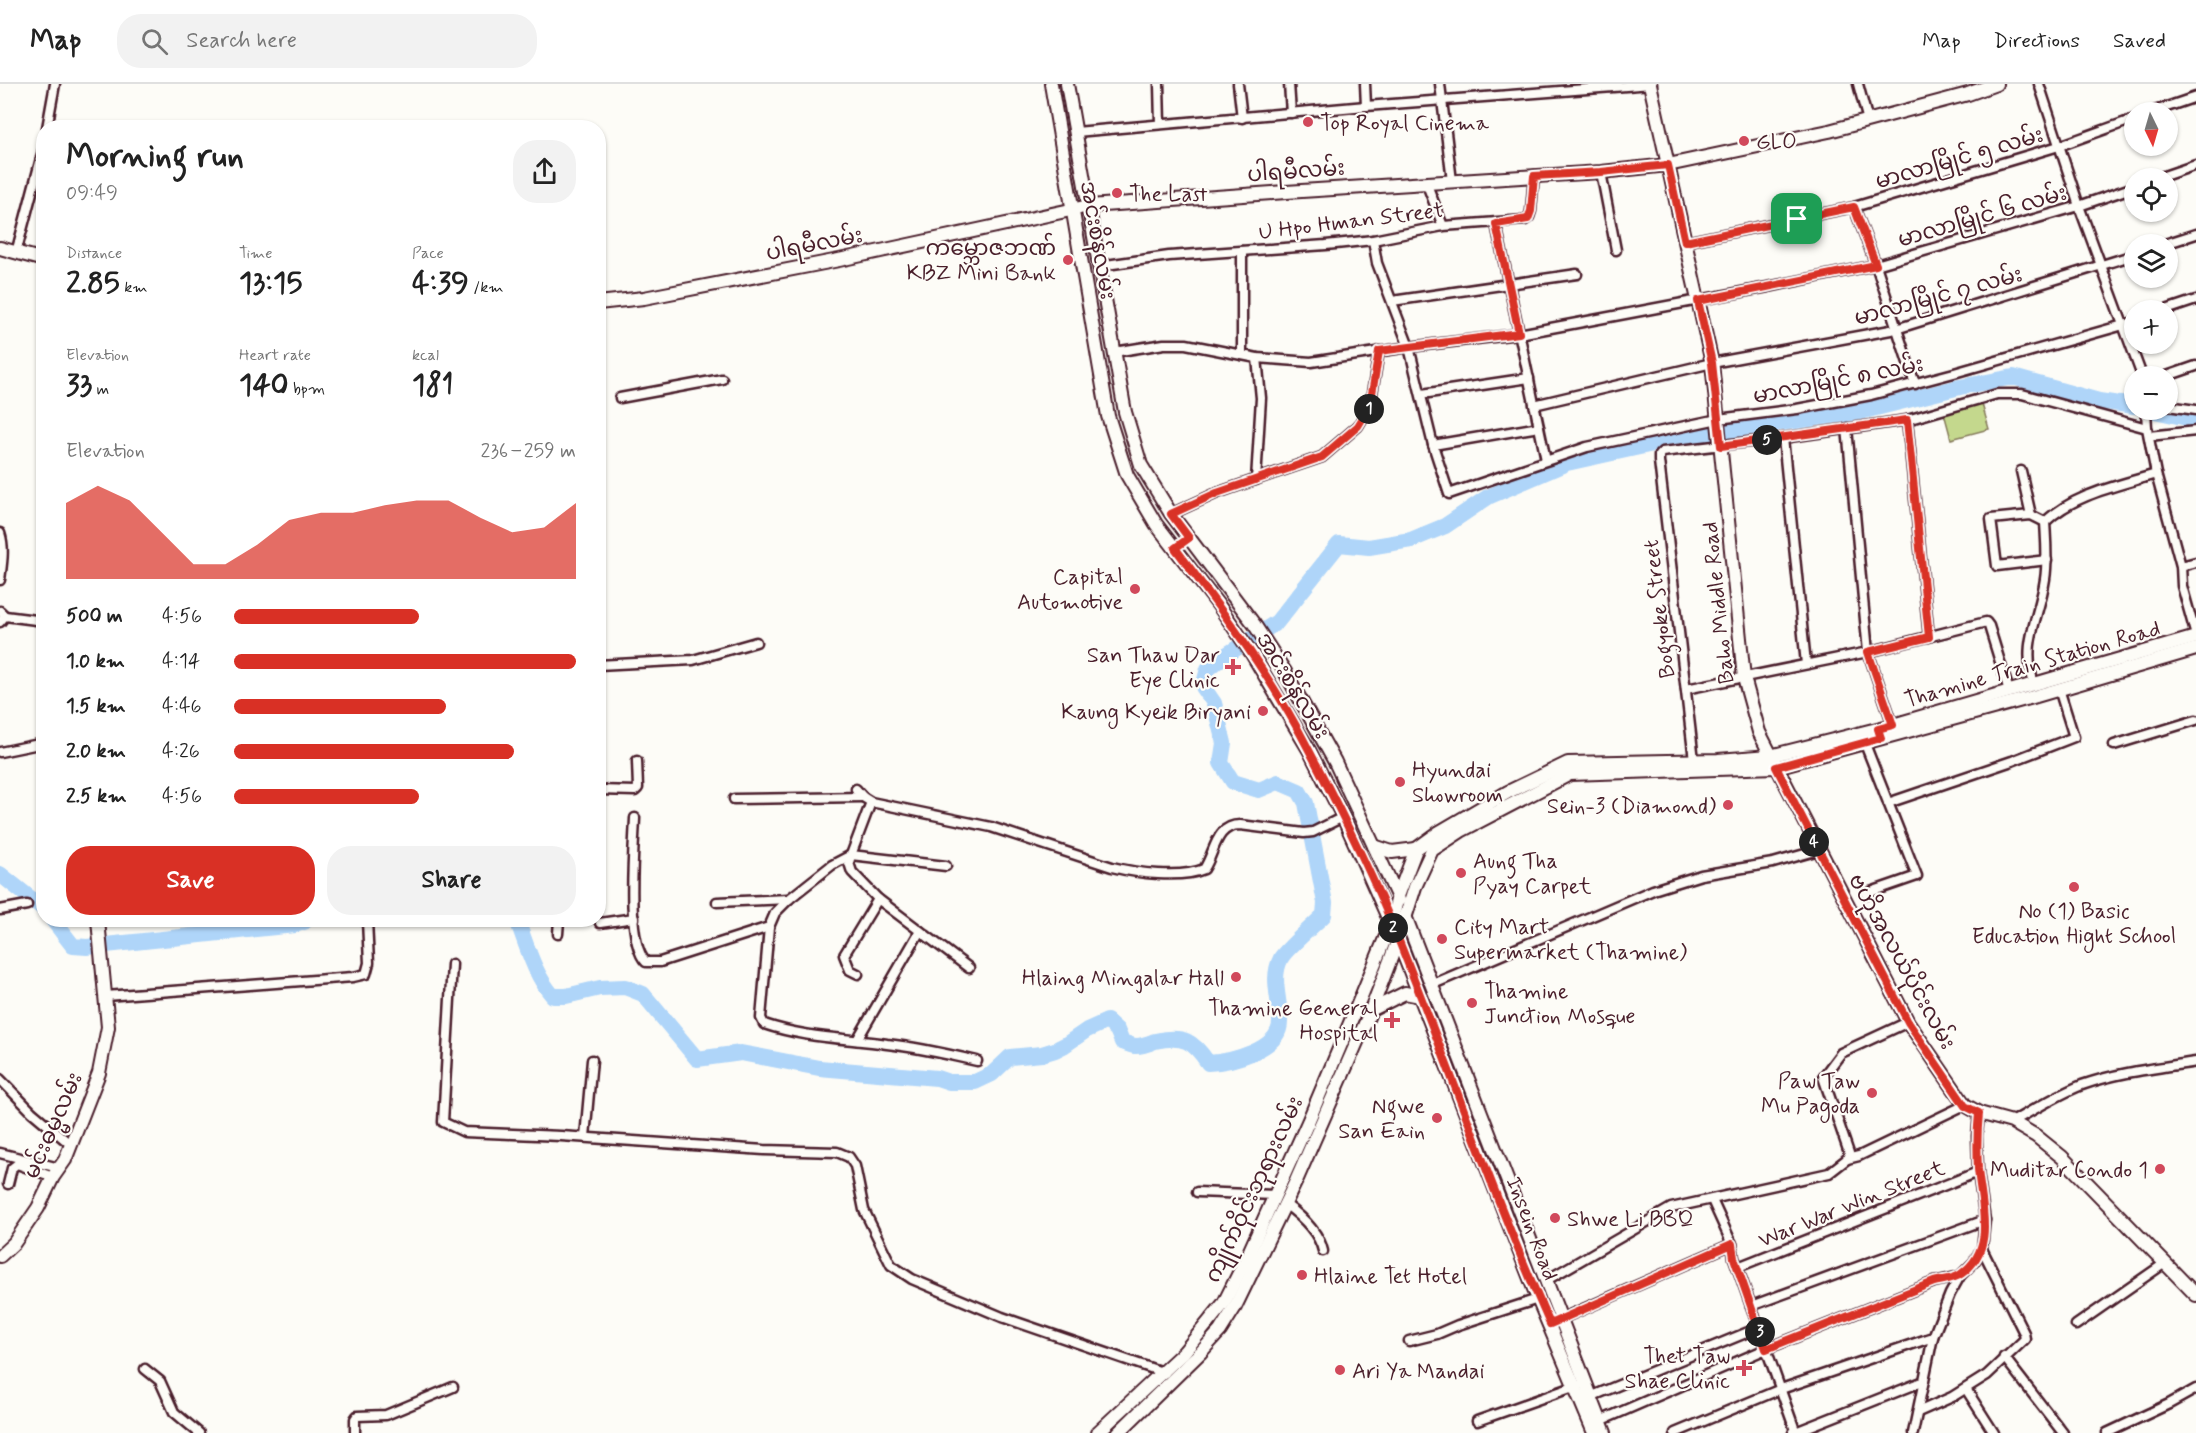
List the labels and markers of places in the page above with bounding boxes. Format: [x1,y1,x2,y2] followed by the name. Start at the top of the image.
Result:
[1320,110,1490,138] place label: Top Royal Cinema
[1301,115,1315,129] marker: Top Royal Cinema
[1756,129,1797,157] place label: GLO
[1737,134,1751,148] marker: GLO
[1129,181,1207,209] place label: The Last
[1110,186,1124,200] marker: The Last
[1771,193,1822,244] pin
[906,232,1056,288] place label: ကမ္ဘောဇဘဏ် KBZ Mini Bank
[1061,253,1075,267] marker: ကမ္ဘောဇဘဏ် KBZ Mini Bank
[1354,394,1384,424] pin: 1
[1752,425,1782,455] pin: 5
[1017,564,1123,617] place label: Capital Automotive
[1128,582,1142,596] marker: Capital Automotive
[1087,642,1220,695] place label: San Thaw Dar Eye Clinic
[1224,658,1242,676] marker: San Thaw Dar Eye Clinic
[1061,699,1251,730] place label: Kaung Kyeik Biryani
[1256,704,1270,718] marker: Kaung Kyeik Biryani
[1412,757,1503,810] place label: Hyundai Showroom
[1393,775,1407,789] marker: Hyundai Showroom
[1547,793,1716,821] place label: Sein-3 (Diamond)
[1721,798,1735,812] marker: Sein-3 (Diamond)
[1799,827,1829,857] pin: 4
[1473,848,1591,901] place label: Aung Tha Pyay Carpet
[1454,866,1468,880] marker: Aung Tha Pyay Carpet
[2067,880,2081,894] marker: No (1) Basic Education Hight School
[1972,898,2176,954] place label: No (1) Basic Education Hight School
[1378,913,1408,943] pin: 2
[1454,914,1687,967] place label: City Mart Supermarket (Thamine)
[1435,932,1449,946] marker: City Mart Supermarket (Thamine)
[1022,965,1224,994] place label: Hlaing Mingalar Hall
[1229,970,1243,984] marker: Hlaing Mingalar Hall
[1484,978,1636,1031] place label: Thamine Junction Mosque
[1208,995,1378,1048] place label: Thamine General Hospital
[1465,996,1479,1010] marker: Thamine Junction Mosque
[1383,1011,1401,1029] marker: Thamine General Hospital
[1761,1068,1860,1124] place label: Paw Taw Mu Pagoda
[1865,1086,1879,1100] marker: Paw Taw Mu Pagoda
[1338,1093,1425,1146] place label: Ngwe San Eain
[1430,1111,1444,1125] marker: Ngwe San Eain
[1990,1157,2148,1185] place label: Muditar Condo 1
[2153,1162,2167,1176] marker: Muditar Condo 1
[1567,1206,1694,1234] place label: Shwe Li BBQ
[1548,1211,1562,1225] marker: Shwe Li BBQ
[1314,1263,1467,1291] place label: Hlaine Tet Hotel
[1295,1268,1309,1282] marker: Hlaine Tet Hotel
[1745,1317,1775,1347] pin: 3
[1624,1343,1730,1396] place label: Thet Taw Shae Clinic
[1352,1358,1485,1386] place label: Ari Ya Mandai
[1735,1359,1753,1377] marker: Thet Taw Shae Clinic
[1333,1363,1347,1377] marker: Ari Ya Mandai

